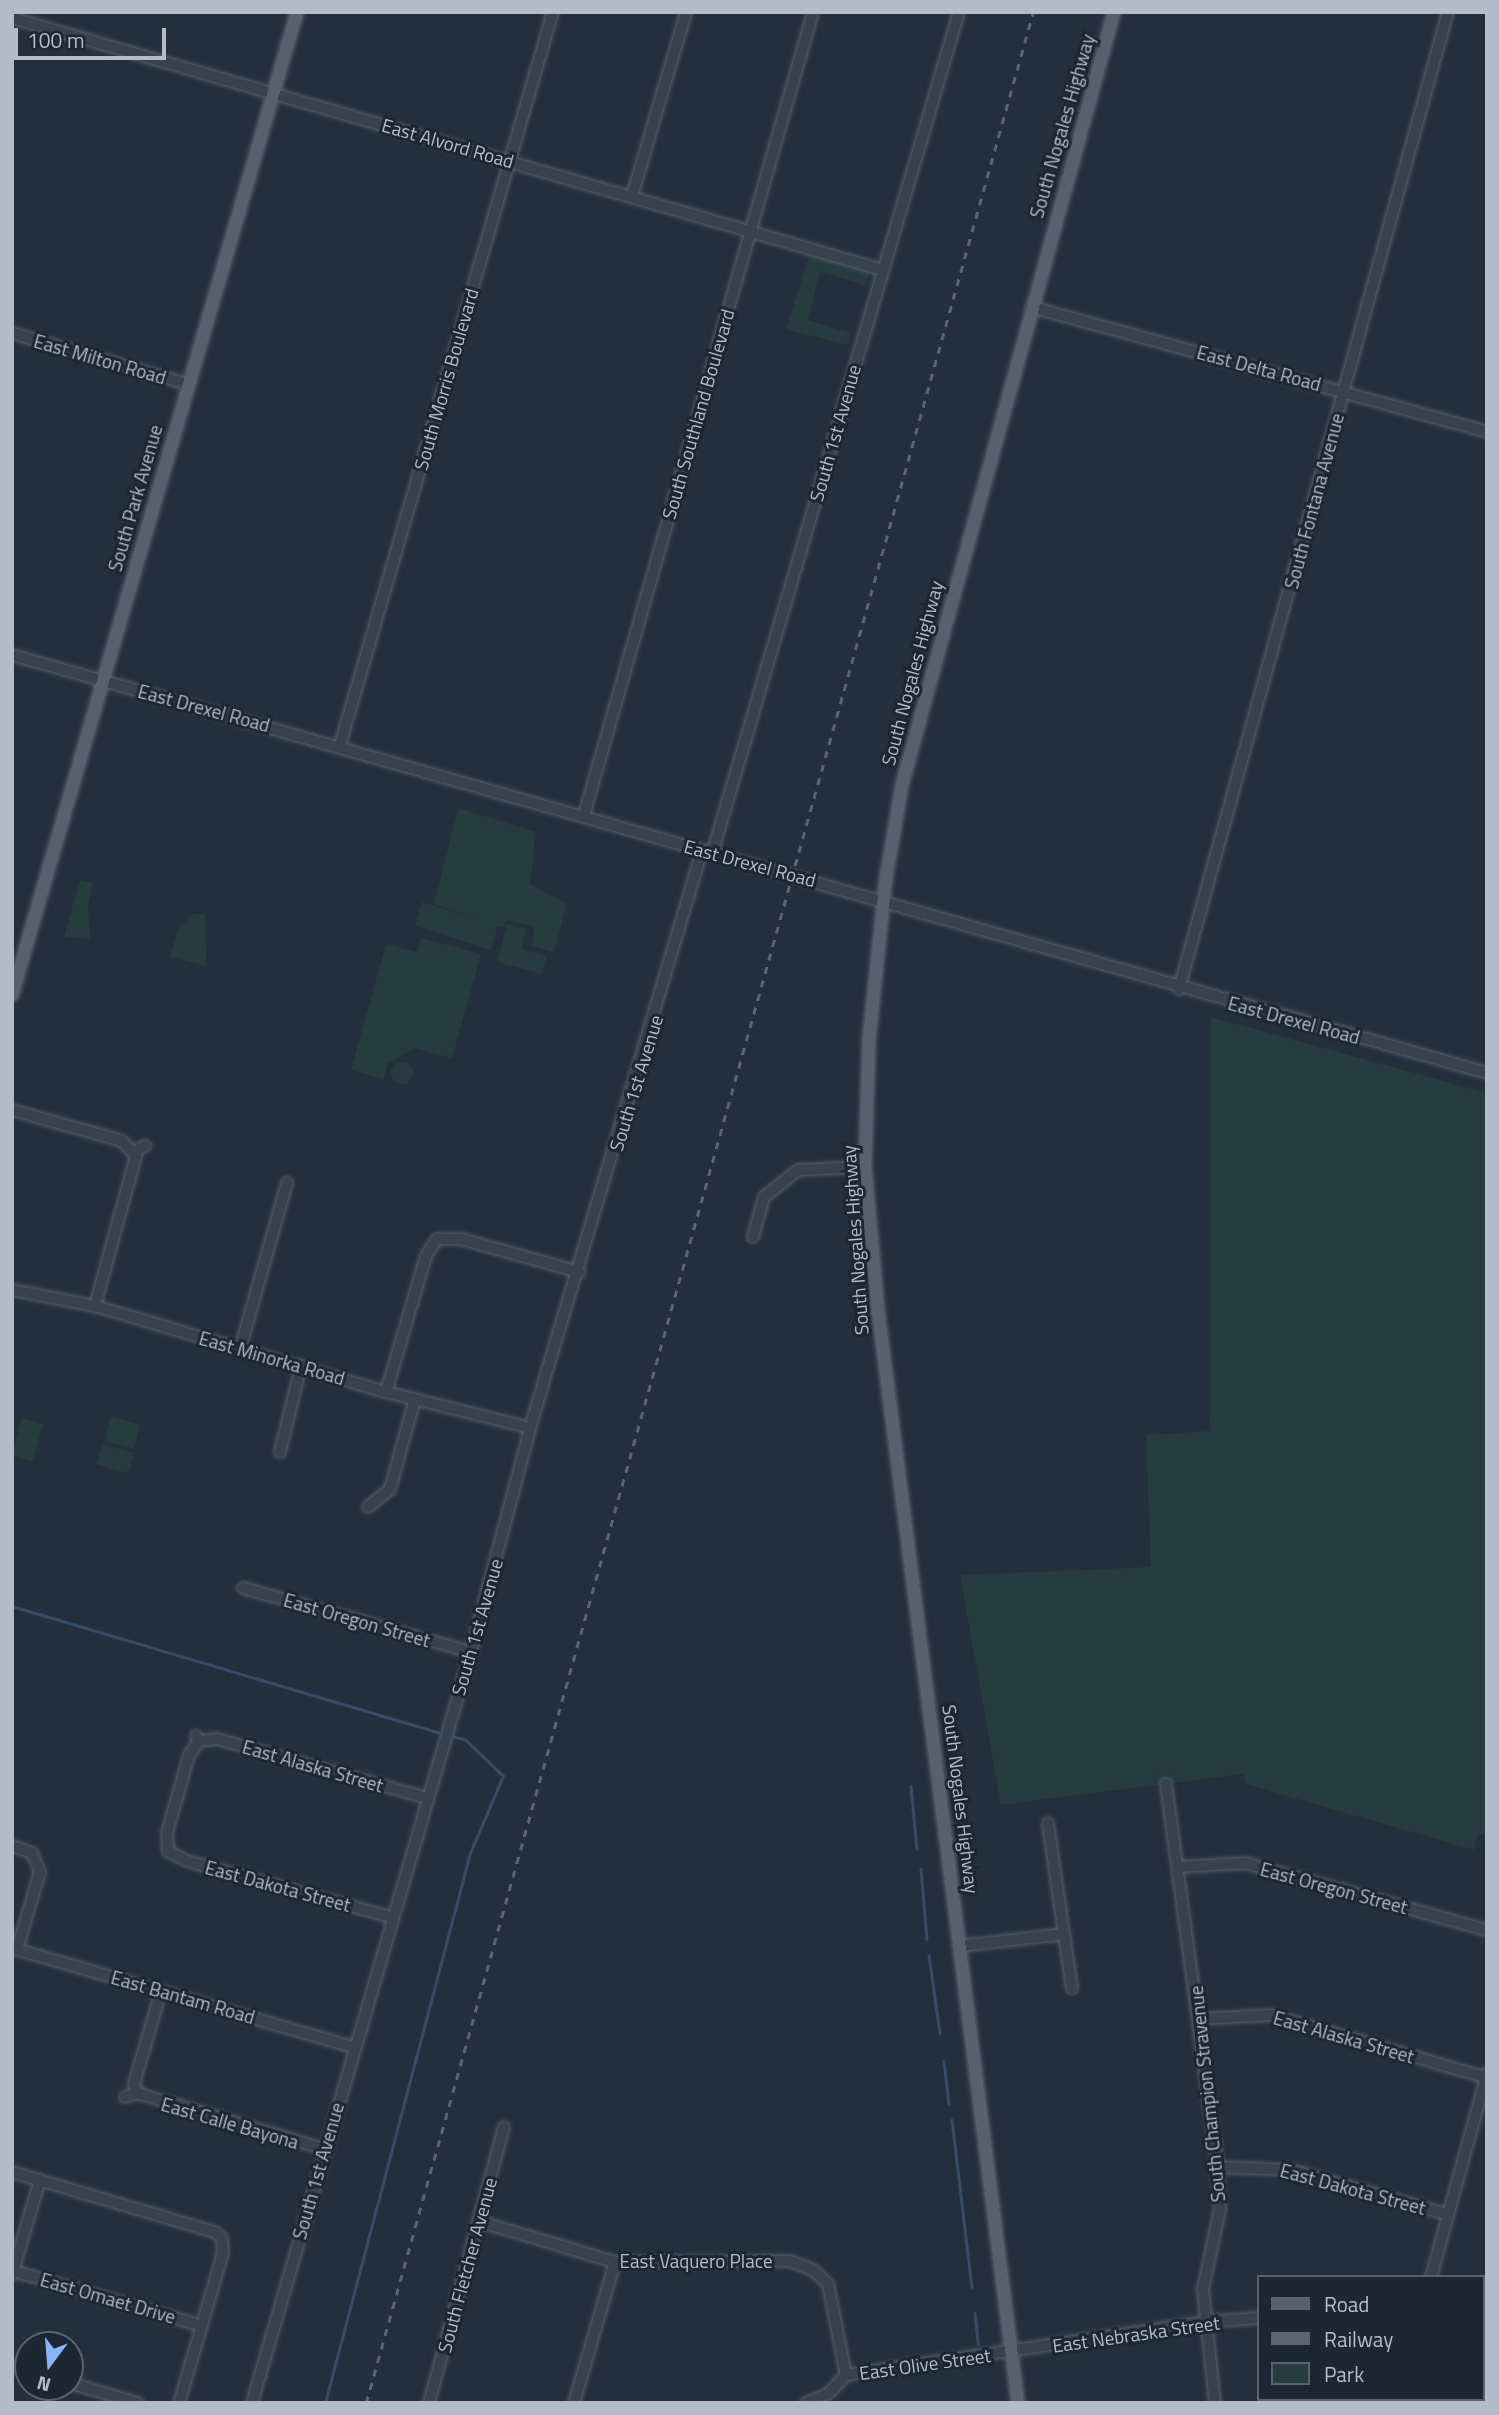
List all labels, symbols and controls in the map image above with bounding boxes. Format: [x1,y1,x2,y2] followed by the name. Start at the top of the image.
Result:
[18,14,170,58] scale bar
[27,24,84,56] text: 100 m
[1025,31,1099,221] street label: South Nogales Highway
[379,113,517,173] street label: East Alvord Road
[409,285,483,473] street label: South Morris Boulevard
[657,306,739,522] street label: South Southland Boulevard
[31,329,169,389] street label: East Milton Road
[1194,340,1324,396] street label: East Delta Road
[805,362,865,504] street label: South 1st Avenue
[1280,411,1348,591] street label: South Fontana Avenue
[103,422,167,574] street label: South Park Avenue
[876,578,948,768] street label: South Nogales Highway
[136,679,272,737] street label: East Drexel Road
[682,834,818,892] street label: East Drexel Road
[1226,991,1362,1049] street label: East Drexel Road
[604,1012,668,1154] street label: South 1st Avenue
[837,1144,873,1336] street label: South Nogales Highway
[197,1326,347,1390] street label: East Minorka Road
[447,1556,507,1698] street label: South 1st Avenue
[281,1588,433,1652] street label: East Oregon Street
[938,1703,984,1895] street label: South Nogales Highway
[240,1735,386,1797] street label: East Alaska Street
[203,1856,353,1916] street label: East Dakota Street
[1258,1857,1410,1919] street label: East Oregon Street
[109,1966,257,2028] street label: East Bantam Road
[1184,1985,1230,2203] street label: South Champion Stravenue
[1271,2006,1417,2068] street label: East Alaska Street
[159,2092,301,2154] street label: East Calle Bayona
[288,2100,348,2242] street label: South 1st Avenue
[1278,2159,1428,2219] street label: East Dakota Street
[433,2175,501,2355] street label: South Fletcher Avenue
[620,2250,772,2272] street label: East Vaquero Place
[38,2268,178,2328] street label: East Omaet Drive
[1258,2275,1485,2401] legend
[1324,2288,1369,2320] text: Road
[1051,2311,1221,2357] street label: East Nebraska Street
[1324,2323,1393,2355] text: Railway
[14,2331,84,2401] north arrow
[858,2343,992,2385] street label: East Olive Street
[1324,2358,1364,2390] text: Park
[33,2369,54,2401] text: N

